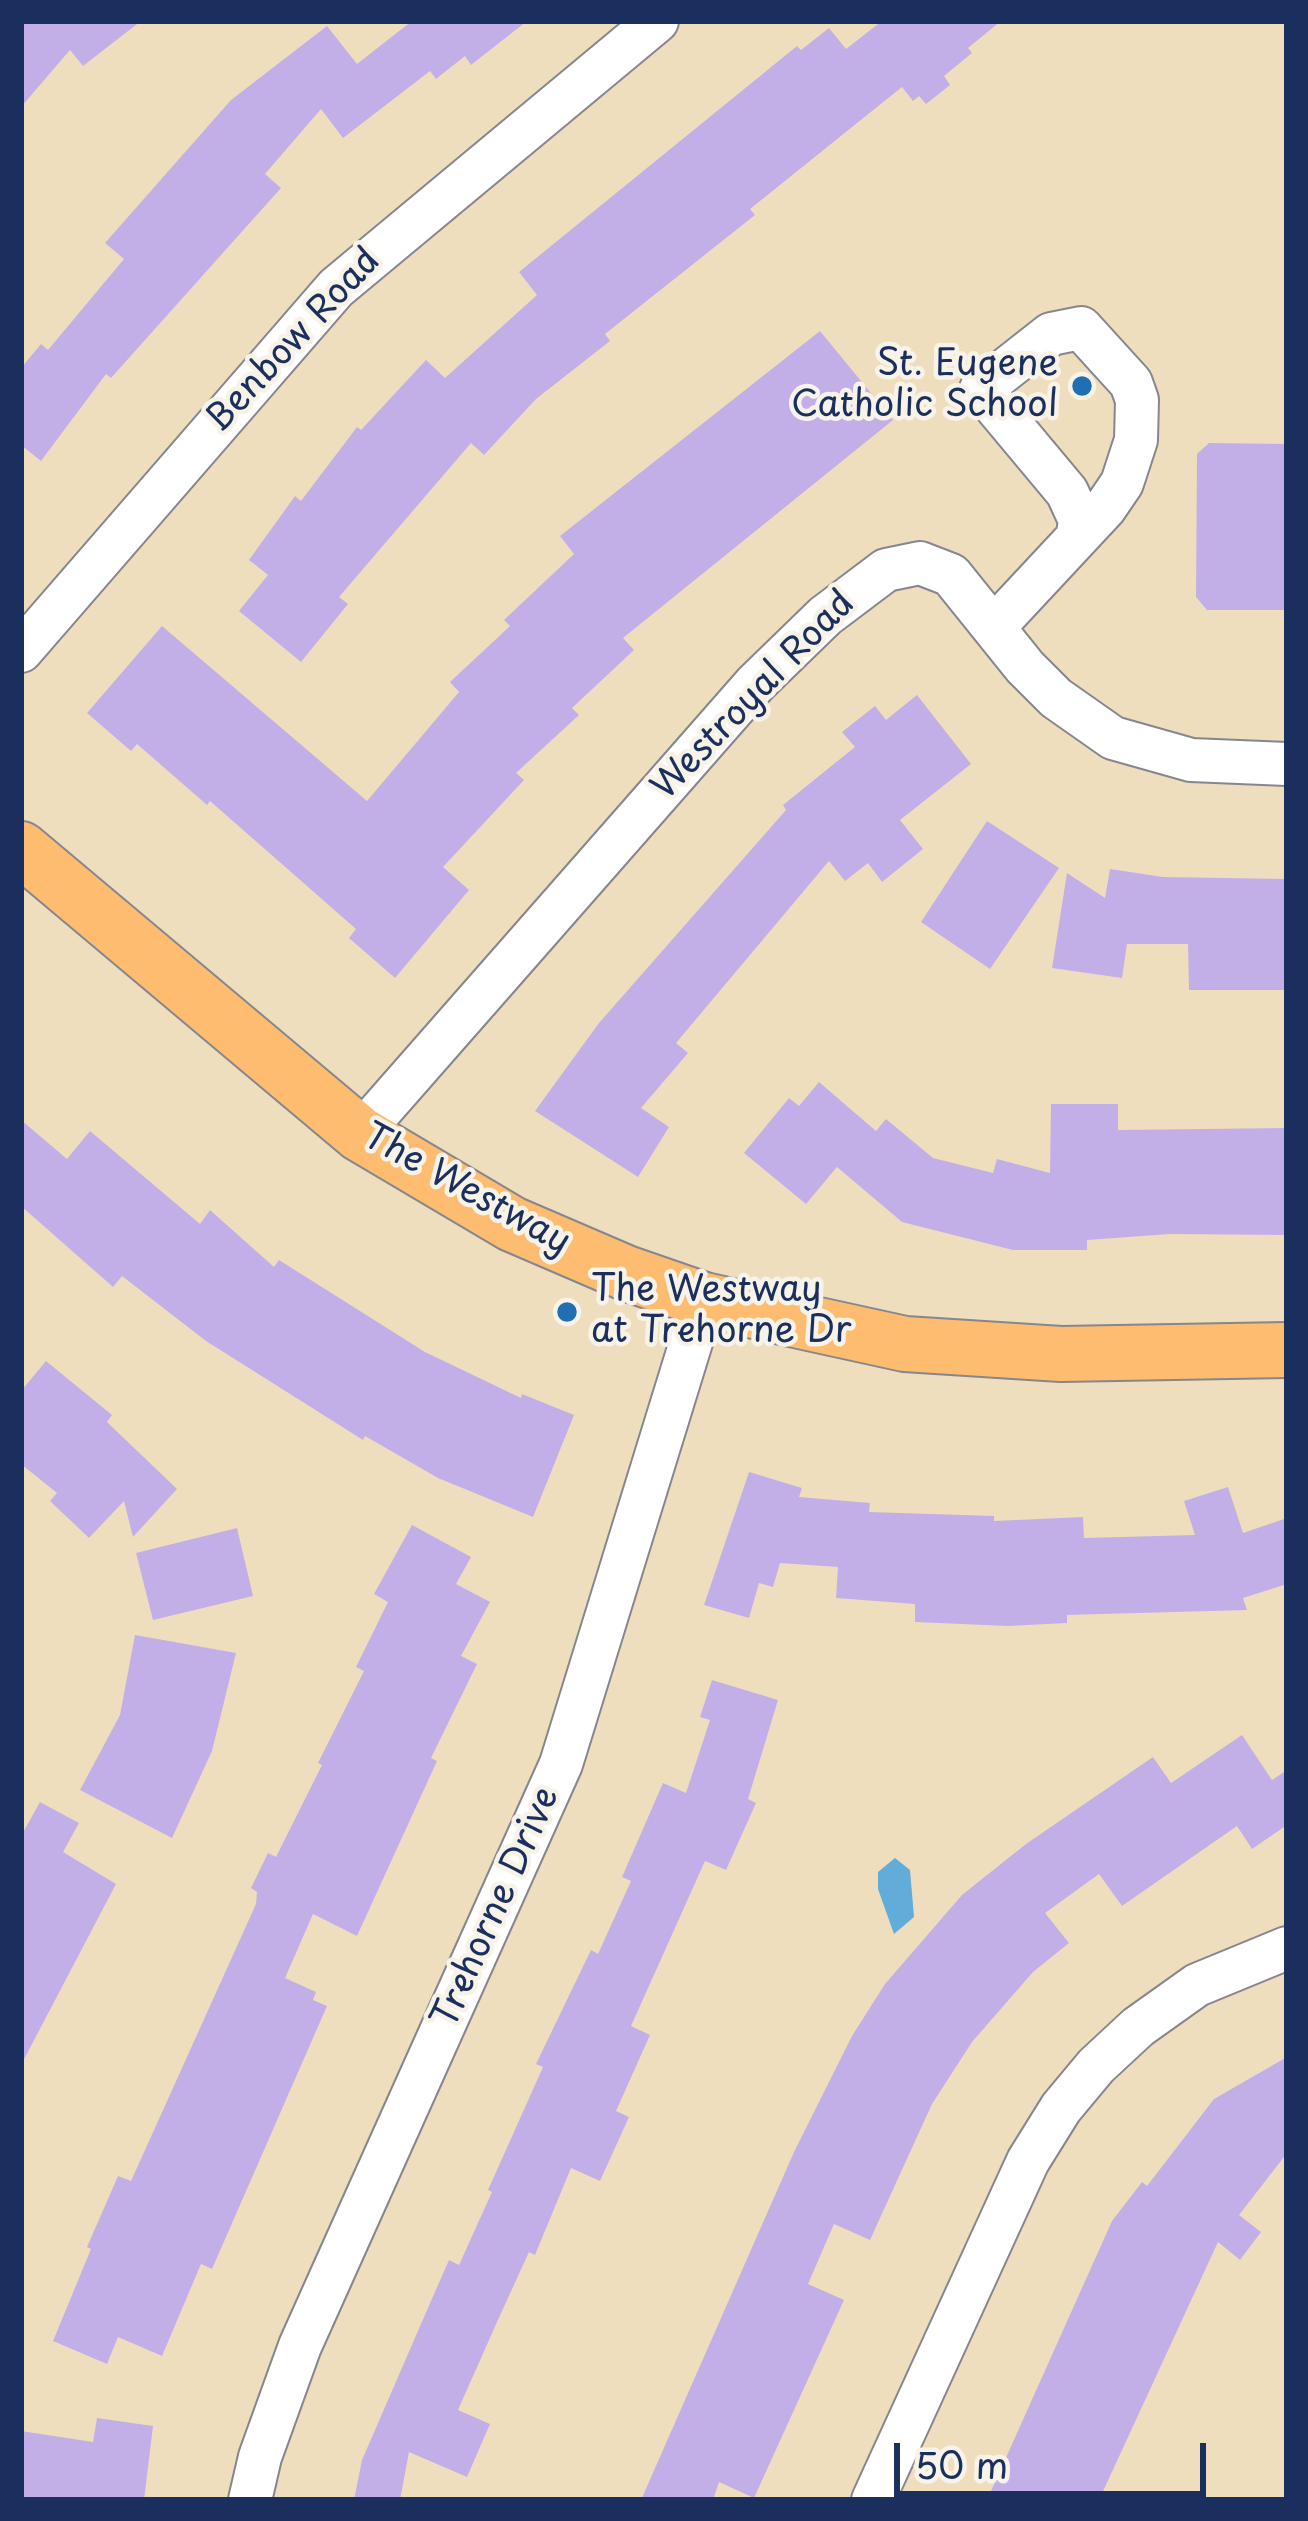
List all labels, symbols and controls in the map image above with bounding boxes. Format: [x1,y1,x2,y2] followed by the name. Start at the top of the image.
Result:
[198,240,390,442] street label: Benbow Road
[791,343,1058,428] place label: St. Eugene Catholic School
[1069,373,1095,399] marker: St. Eugene Catholic School
[643,583,865,809] street label: Westroyal Road
[355,1115,577,1265] street label: The Westway
[591,1269,852,1354] place label: The Westway at Trehorne Dr
[554,1299,580,1325] marker: The Westway at Trehorne Dr
[425,1781,569,2035] street label: Trehorne Drive
[900,2419,1212,2493] scale bar
[915,2437,1008,2491] text: 50 m

